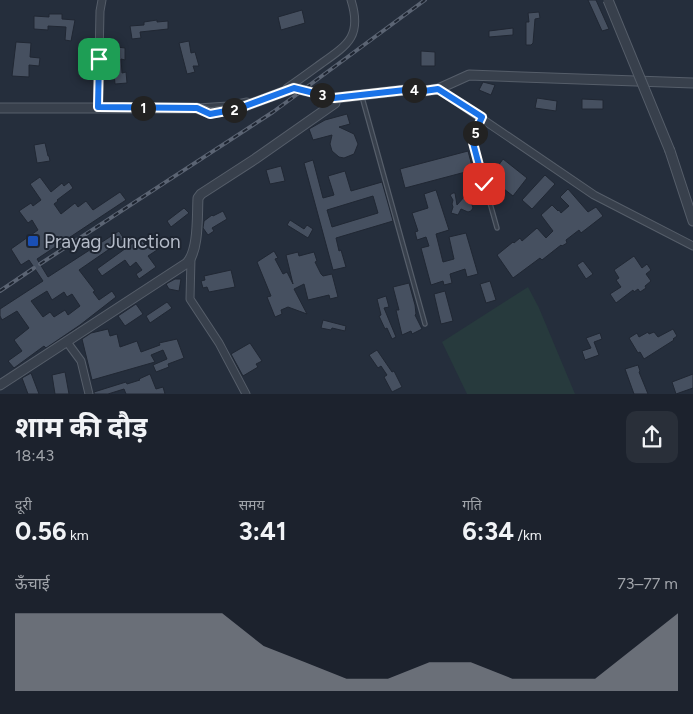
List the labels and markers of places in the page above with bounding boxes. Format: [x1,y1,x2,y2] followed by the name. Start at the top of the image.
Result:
[78,38,120,80] pin
[402,78,426,102] pin: 4
[310,82,334,108] pin: 3
[130,96,156,120] pin: 1
[222,98,246,122] pin: 2
[462,120,488,146] pin: 5
[463,163,505,205] pin
[44,230,181,253] place label: Prayag Junction
[26,234,40,248] marker: Prayag Junction

